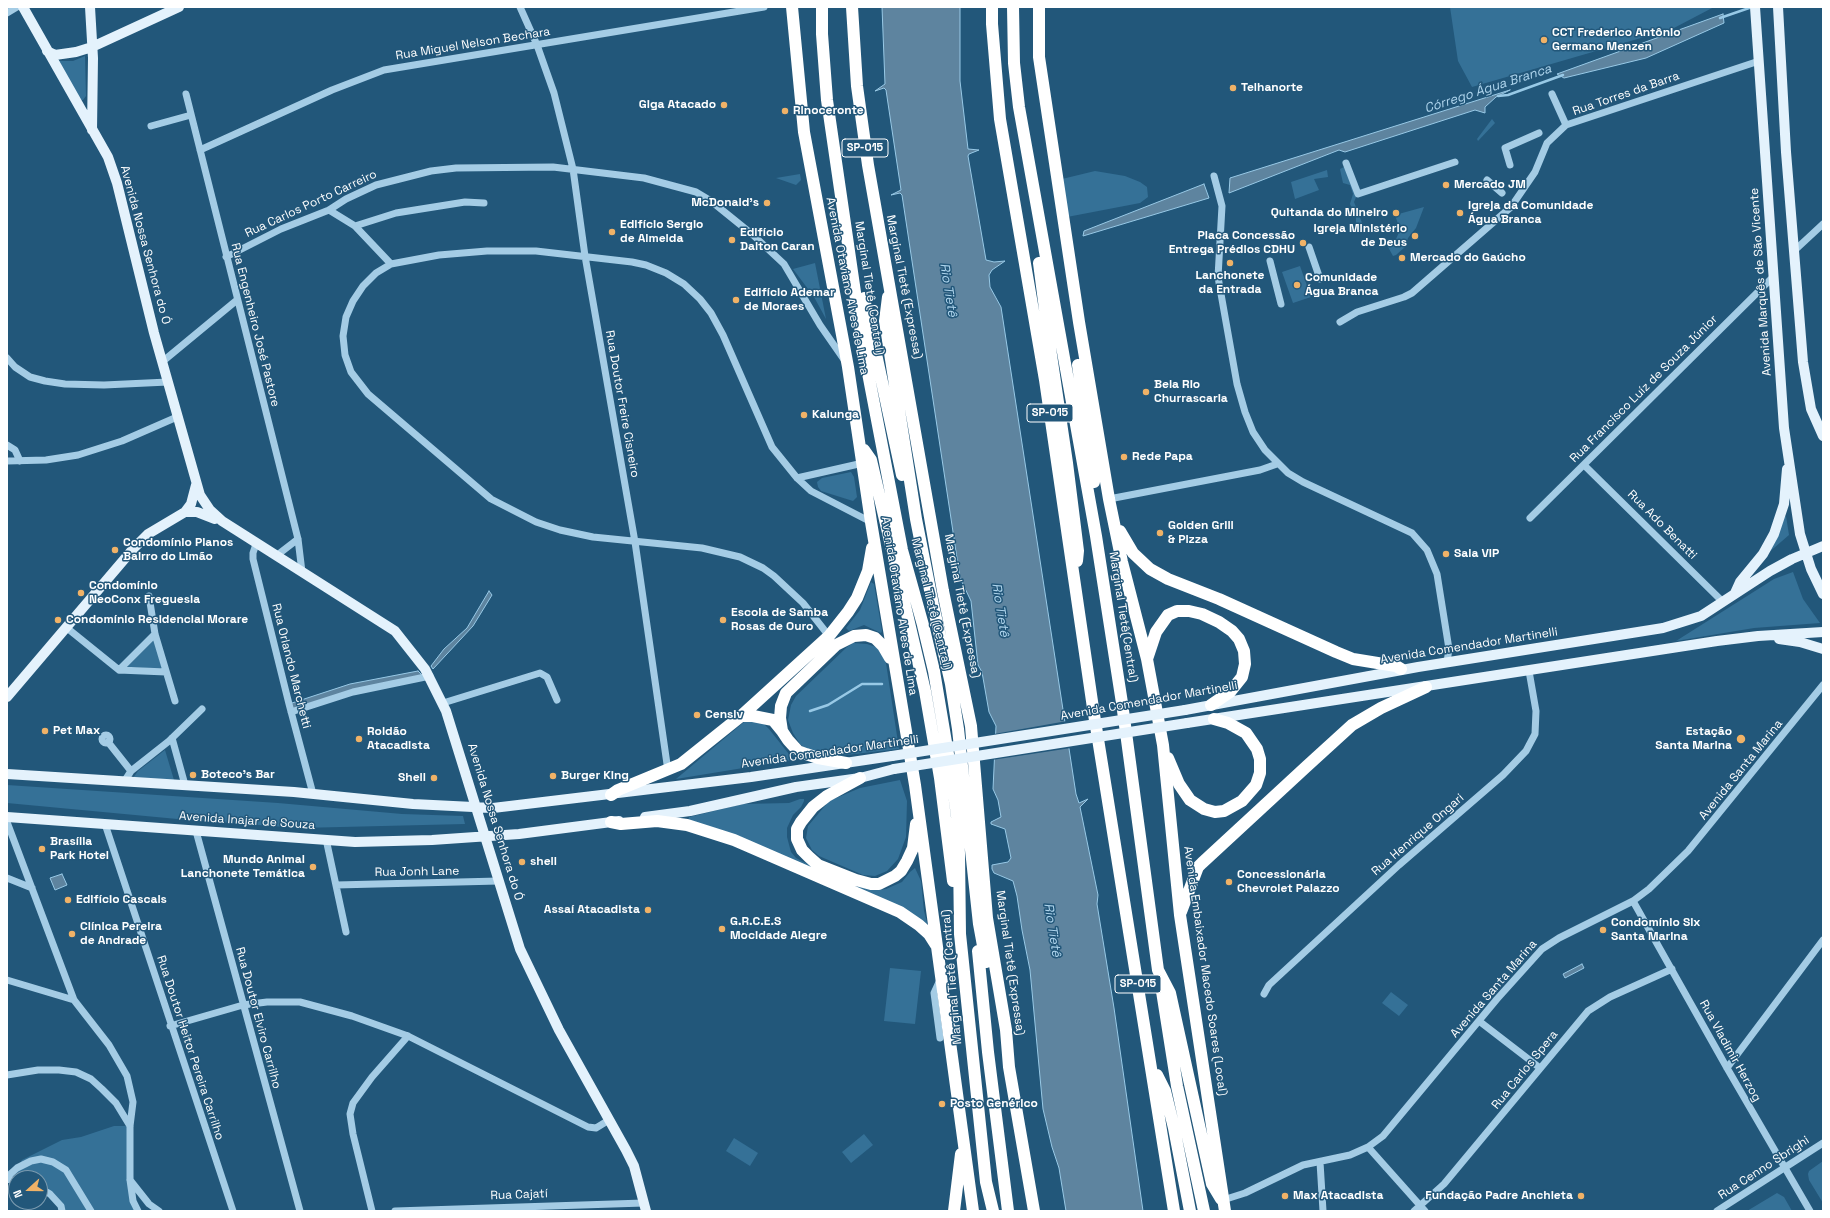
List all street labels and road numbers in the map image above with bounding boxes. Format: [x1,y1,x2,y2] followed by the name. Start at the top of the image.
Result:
[395,25,551,63] street label: Rua Miguel Nelson Bechara
[1571,69,1681,119] street label: Rua Torres da Barra
[842,139,888,157] road number: SP-015
[117,164,173,326] street label: Avenida Nossa Senhora do Ó
[243,167,379,241] street label: Rua Carlos Porto Carreiro
[1747,187,1775,377] street label: Avenida Marquês de São Vicente
[823,196,871,376] street label: Avenida Otaviano Alves de Lima
[883,214,925,360] street label: Marginal Tietê (Expressa)
[851,220,887,356] street label: Marginal Tietê (Central)
[228,242,282,408] street label: Rua Engenheiro José Pastore
[1567,312,1721,466] street label: Rua Francisco Luíz de Souza Júnior
[602,329,642,479] street label: Rua Doutor Freire Cisneiro
[1027,404,1073,422] road number: SP-015
[1624,487,1700,563] street label: Rua Ado Benatti
[878,516,920,696] street label: Avenida Otaviano Alves de Lima
[941,533,983,679] street label: Marginal Tietê (Expressa)
[908,537,954,671] street label: Marginal Tietê (Central)
[1106,551,1140,683] street label: Marginal Tietê(Central)
[268,602,314,730] street label: Rua Orlando Marchetti
[1379,625,1559,667] street label: Avenida Comendador Martinelli
[1059,678,1239,724] street label: Avenida Comendador Martinelli
[1696,717,1786,823] street label: Avenida Santa Marina
[740,732,920,772] street label: Avenida Comendador Martinelli
[464,742,526,902] street label: Avenida Nossa Senhora do Ó
[1369,791,1467,879] street label: Rua Henrique Ongari
[178,809,316,833] street label: Avenida Inajar de Souza
[1180,845,1230,1097] street label: Avenida Embaixador Macedo Soares (Local)
[374,864,460,880] street label: Rua Jonh Lane
[993,890,1027,1036] street label: Marginal Tietê (Expressa)
[939,909,965,1045] street label: Marginal Tietê (Central)
[1448,937,1540,1041] street label: Avenida Santa Marina
[232,946,284,1090] street label: Rua Doutor Elviro Carrilho
[153,954,227,1142] street label: Rua Doutor Heitor Pereira Carrilho
[1115,975,1161,993] road number: SP-015
[1696,998,1764,1104] street label: Rua Vladimir Herzog
[1489,1028,1561,1112] street label: Rua Carlos Spera
[1716,1133,1812,1203] street label: Rua Cenno Sbrighi
[490,1187,548,1203] street label: Rua Cajatí

